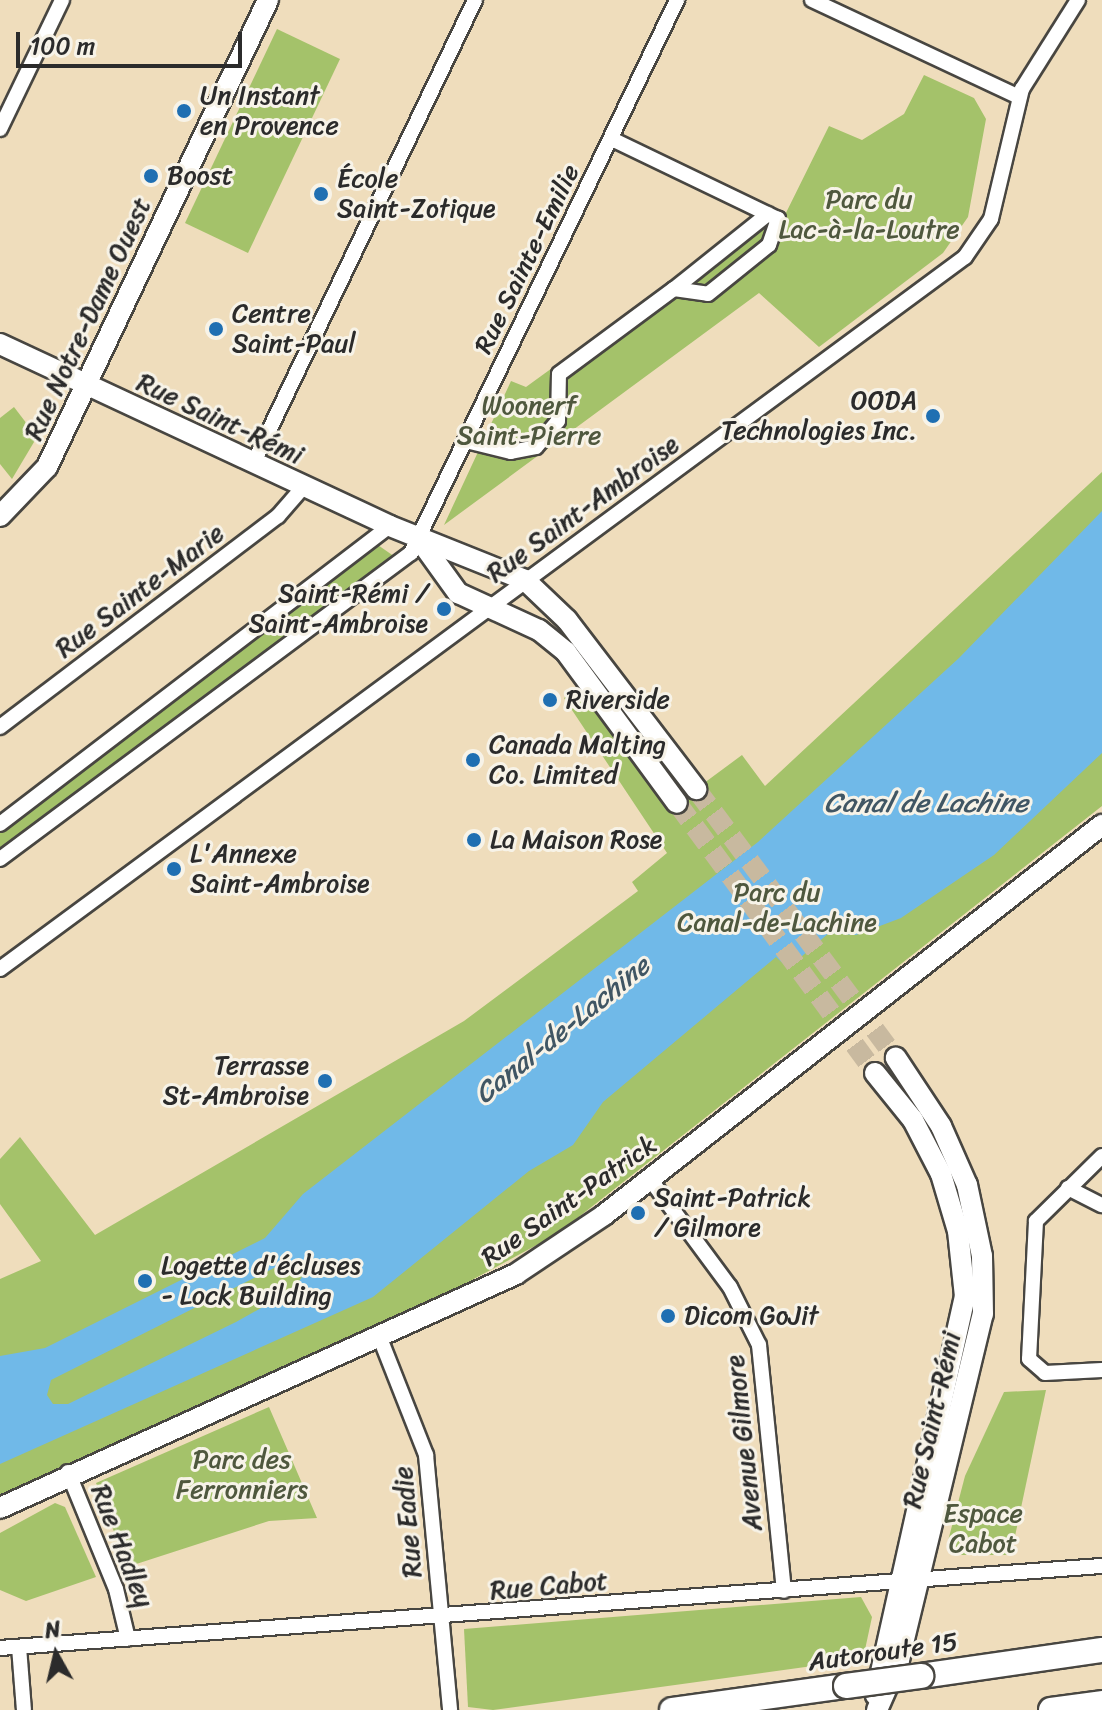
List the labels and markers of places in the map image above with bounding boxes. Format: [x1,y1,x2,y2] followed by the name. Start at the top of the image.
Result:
[200,80,339,142] place label: Un Instant en Provence
[175,102,193,120] marker: Un Instant en Provence
[167,160,233,192] place label: Boost
[337,163,496,224] place label: École Saint-Zotique
[142,167,160,185] marker: Boost
[312,185,330,203] marker: École Saint-Zotique
[232,298,356,360] place label: Centre Saint-Paul
[207,320,225,338] marker: Centre Saint-Paul
[721,385,917,446] place label: OODA Technologies Inc.
[924,407,942,425] marker: OODA Technologies Inc.
[248,578,428,640] place label: Saint-Rémi / Saint-Ambroise
[435,600,453,618] marker: Saint-Rémi / Saint-Ambroise
[566,684,670,716] place label: Riverside
[541,691,559,709] marker: Riverside
[489,729,666,790] place label: Canada Malting Co. Limited
[464,751,482,769] marker: Canada Malting Co. Limited
[490,824,663,856] place label: La Maison Rose
[465,831,483,849] marker: La Maison Rose
[190,838,370,900] place label: L'Annexe Saint-Ambroise
[165,860,183,878] marker: L'Annexe Saint-Ambroise
[163,1050,309,1112] place label: Terrasse St-Ambroise
[316,1072,334,1090] marker: Terrasse St-Ambroise
[654,1182,811,1244] place label: Saint-Patrick / Gilmore
[629,1204,647,1222] marker: Saint-Patrick / Gilmore
[161,1250,362,1312] place label: Logette d'écluses - Lock Building
[136,1272,154,1290] marker: Logette d'écluses - Lock Building
[684,1300,820,1332] place label: Dicom GoJit
[659,1307,677,1325] marker: Dicom GoJit

